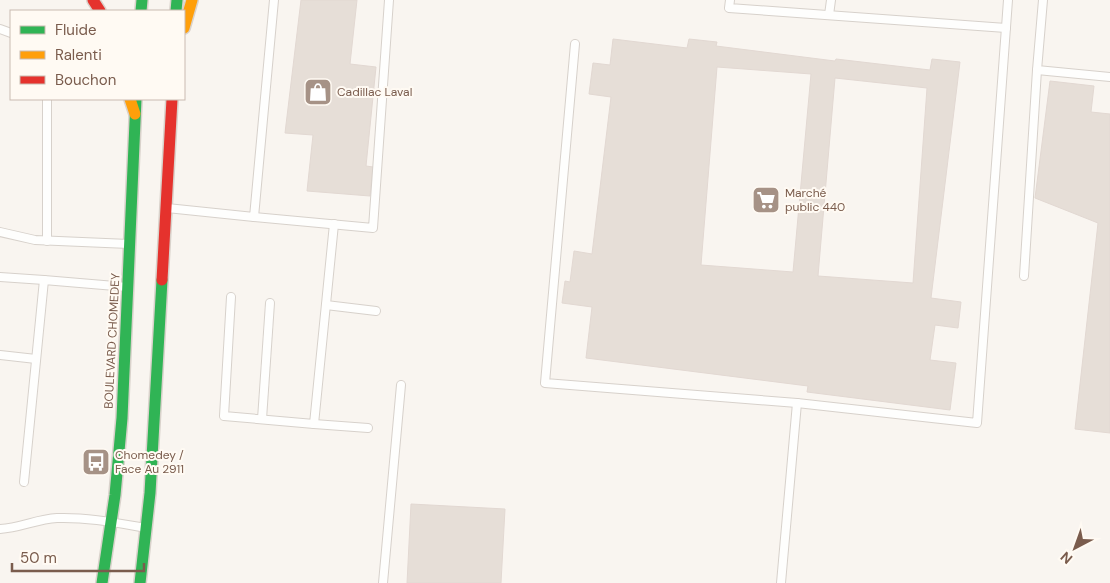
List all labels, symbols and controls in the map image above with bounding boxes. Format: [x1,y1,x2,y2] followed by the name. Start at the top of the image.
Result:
[10,10,185,100] legend
[55,20,97,40] text: Fluide
[55,45,102,65] text: Ralenti
[55,70,116,90] text: Bouchon
[303,77,333,107] shop icon: Cadillac Laval
[337,84,412,100] place label: Cadillac Laval
[751,185,781,215] supermarket icon: Marché public 440
[785,185,845,215] place label: Marché public 440
[100,273,124,409] street label: BOULEVARD CHOMEDEY
[81,447,111,477] bus stop icon: Chomedey / Face Au 2911
[115,447,184,477] place label: Chomedey / Face Au 2911
[1050,523,1100,573] north arrow
[12,540,145,572] scale bar
[20,548,57,568] text: 50 m
[1057,548,1076,568] text: N

